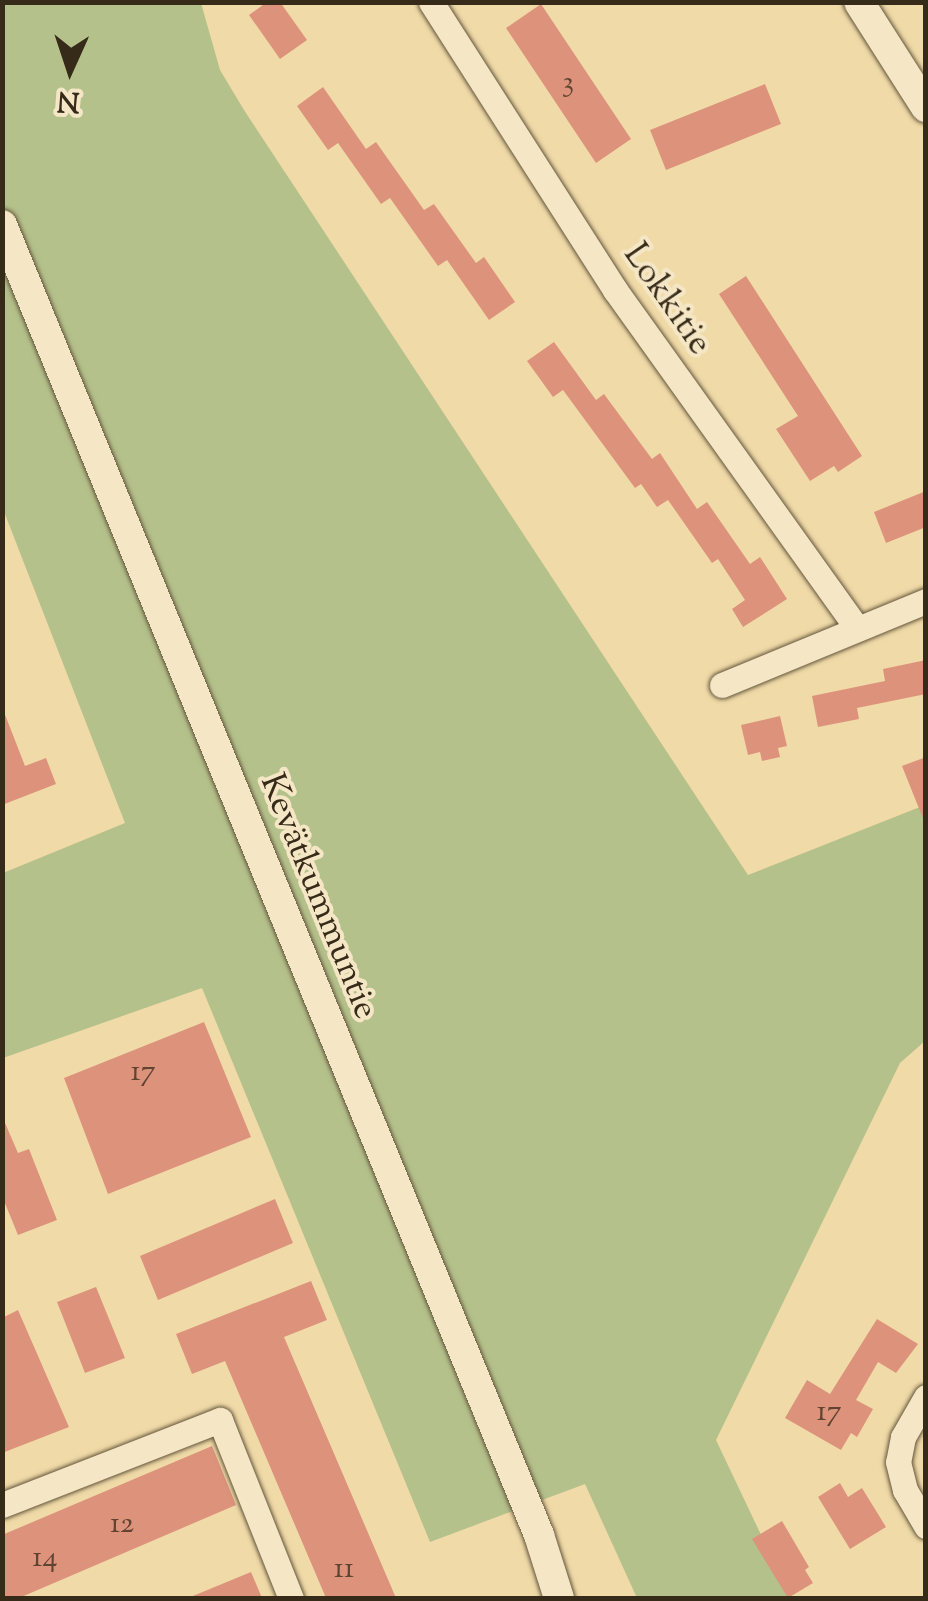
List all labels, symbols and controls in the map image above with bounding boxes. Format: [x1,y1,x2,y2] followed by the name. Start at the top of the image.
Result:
[20,20,120,120] north arrow
[562,66,574,102] house number: 3
[56,79,81,121] text: N
[613,236,719,364] street label: Lokkitie
[249,768,385,1026] street label: Kevätkummuntie
[130,1055,156,1091] house number: 17
[816,1395,842,1431] house number: 17
[110,1507,134,1543] house number: 12
[32,1541,58,1577] house number: 14
[334,1552,354,1588] house number: 11

